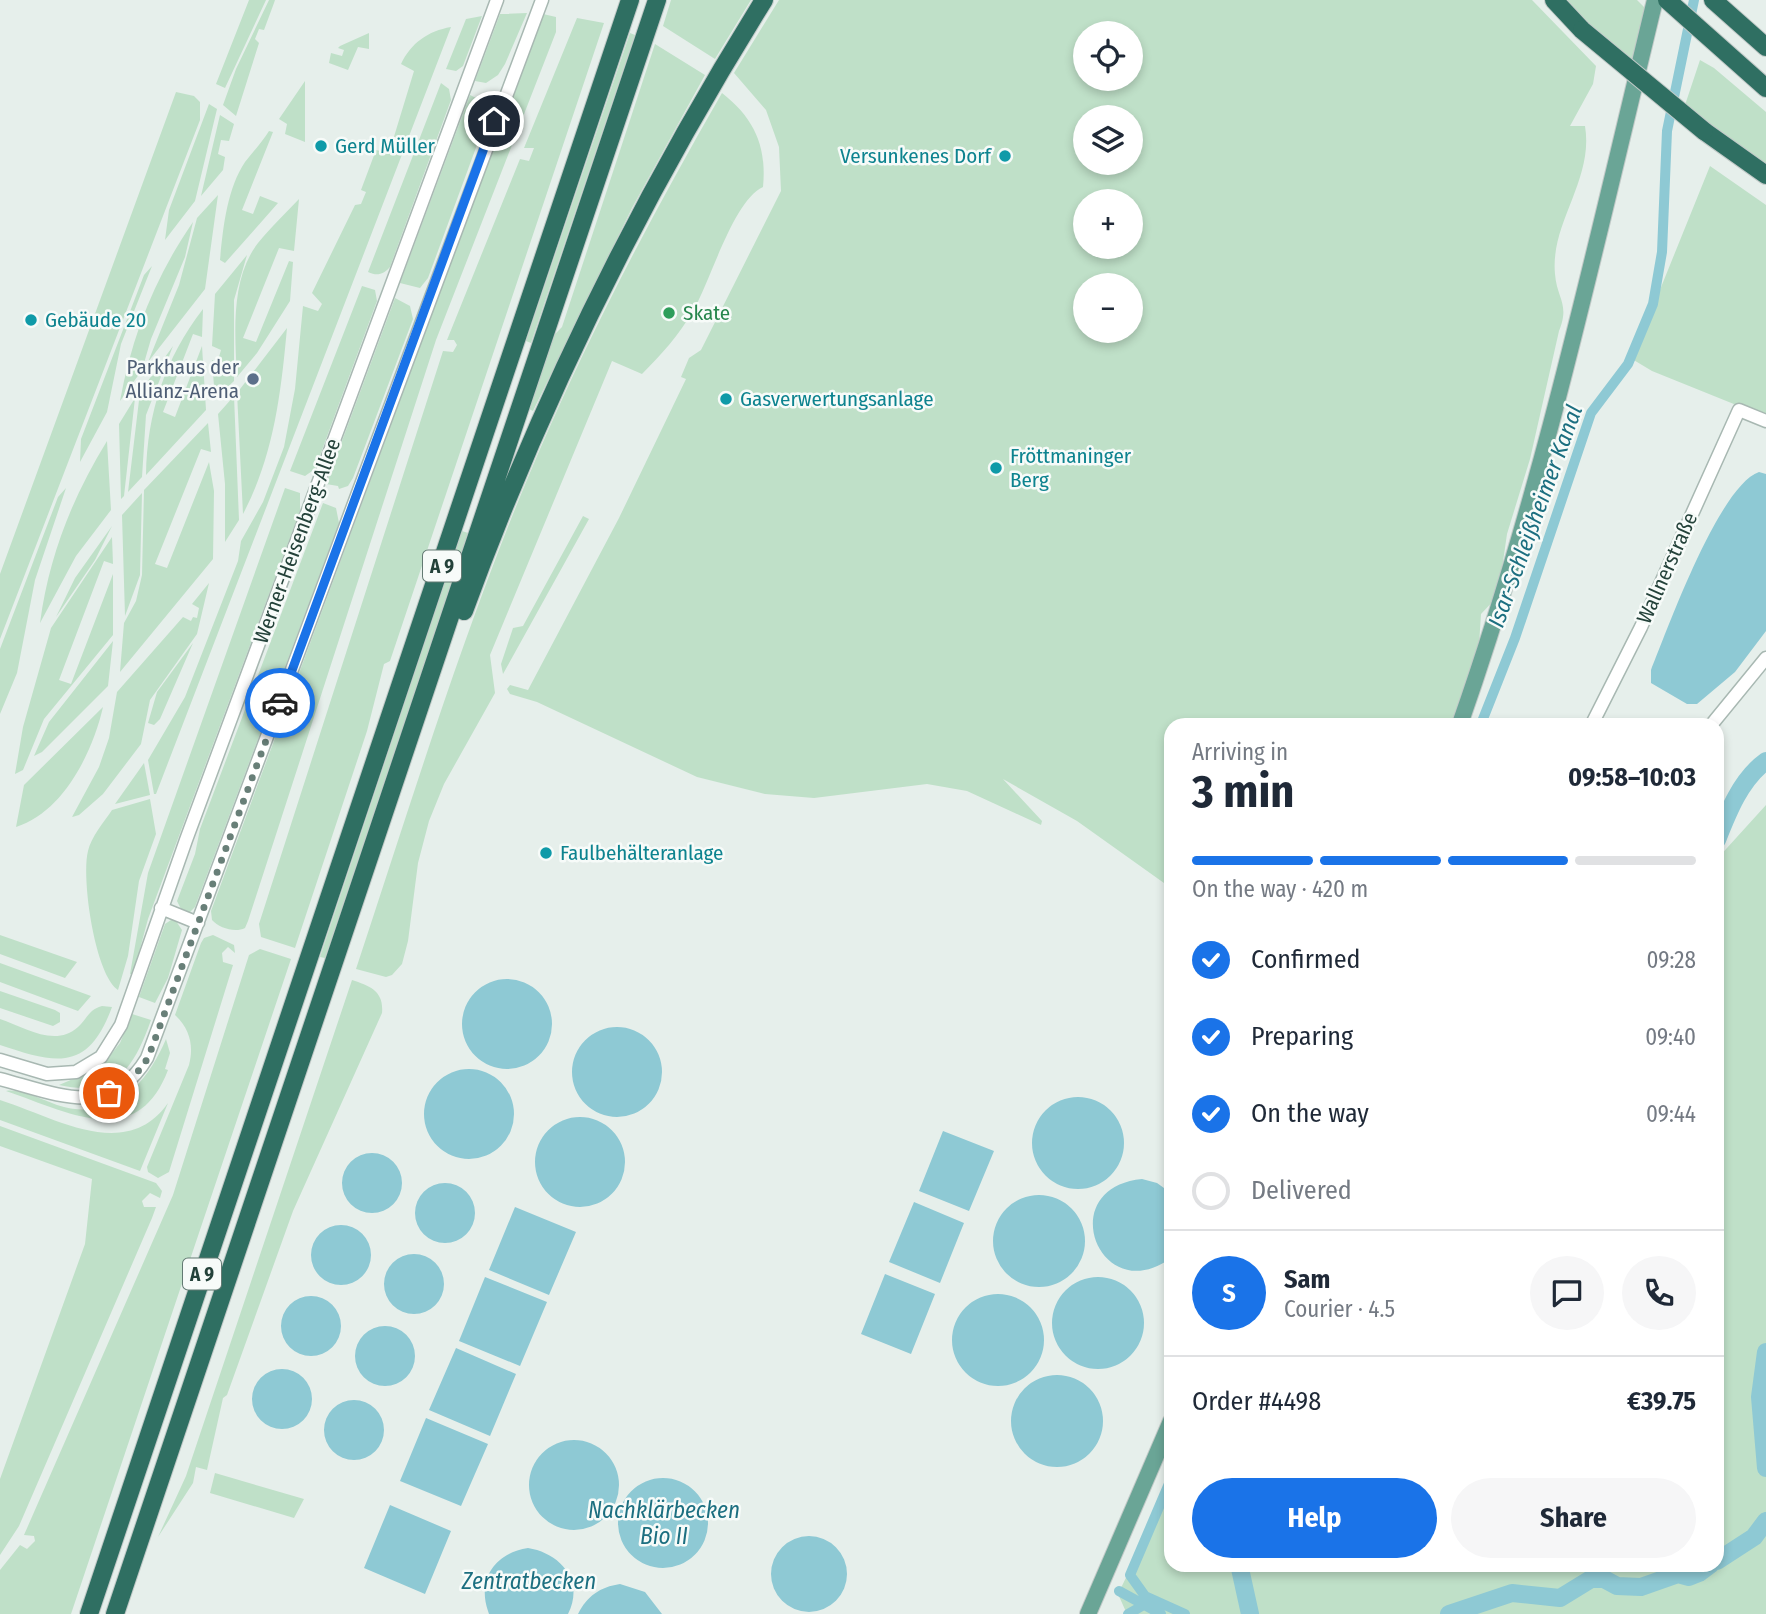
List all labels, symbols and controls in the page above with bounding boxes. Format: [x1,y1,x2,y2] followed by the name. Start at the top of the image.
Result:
[1073,21,1143,343] map controls
[1073,21,1143,91] button: locate
[464,91,524,151] pin
[475,102,513,140] icon: home
[1073,105,1143,175] button: layers
[335,133,436,159] place label: Gerd Müller
[313,138,329,154] marker: Gerd Müller
[840,143,993,169] place label: Versunkenes Dorf
[997,148,1013,164] marker: Versunkenes Dorf
[1073,189,1143,259] button: +
[1073,273,1143,343] button: −
[683,300,730,326] place label: Skate
[661,305,677,321] marker: Skate
[45,307,146,333] place label: Gebäude 20
[23,312,39,328] marker: Gebäude 20
[126,354,240,404] place label: Parkhaus der Allianz-Arena
[245,371,261,387] marker: Parkhaus der Allianz-Arena
[740,386,934,412] place label: Gasverwertungsanlage
[718,391,734,407] marker: Gasverwertungsanlage
[1482,401,1588,631] water label: Isar-Schleißheimer Kanal
[248,435,346,647] street label: Werner-Heisenberg-Allee
[1010,443,1132,493] place label: Fröttmaninger Berg
[988,460,1004,476] marker: Fröttmaninger Berg
[1631,508,1703,628] street label: Wallnerstraße
[423,551,461,582] road number: A 9
[245,668,315,738] courier
[261,684,299,722] icon: car
[1192,738,1288,766] text: Arriving in
[1568,762,1696,793] text: 09:58–10:03
[1192,764,1294,819] text: 3 min
[560,840,723,866] place label: Faulbehälteranlage
[538,845,554,861] marker: Faulbehälteranlage
[1192,875,1368,903] text: On the way · 420 m
[1192,941,1230,979] icon: check
[1251,944,1361,975] text: Confirmed
[1647,946,1696,974] text: 09:28
[1192,1018,1230,1056] icon: check
[1251,1021,1353,1052] text: Preparing
[1645,1023,1696,1051] text: 09:40
[79,1063,139,1123] pin
[90,1074,128,1112] icon: bag
[1192,1095,1230,1133] icon: check
[1251,1098,1369,1129] text: On the way
[1646,1100,1696,1128] text: 09:44
[1251,1175,1352,1206] text: Delivered
[1530,1256,1604,1330] button: chat
[1622,1256,1696,1330] button: phone
[183,1258,221,1290] road number: A 9
[1284,1264,1330,1295] text: Sam
[1222,1278,1236,1309] text: S
[1284,1295,1395,1323] text: Courier · 4.5
[1192,1386,1321,1417] text: Order #4498
[1627,1386,1696,1417] text: €39.75
[1192,1478,1437,1558] button: Help
[1451,1478,1696,1558] button: Share
[588,1496,740,1550] water label: Nachklärbecken Bio II
[461,1567,596,1595] water label: Zentratbecken

